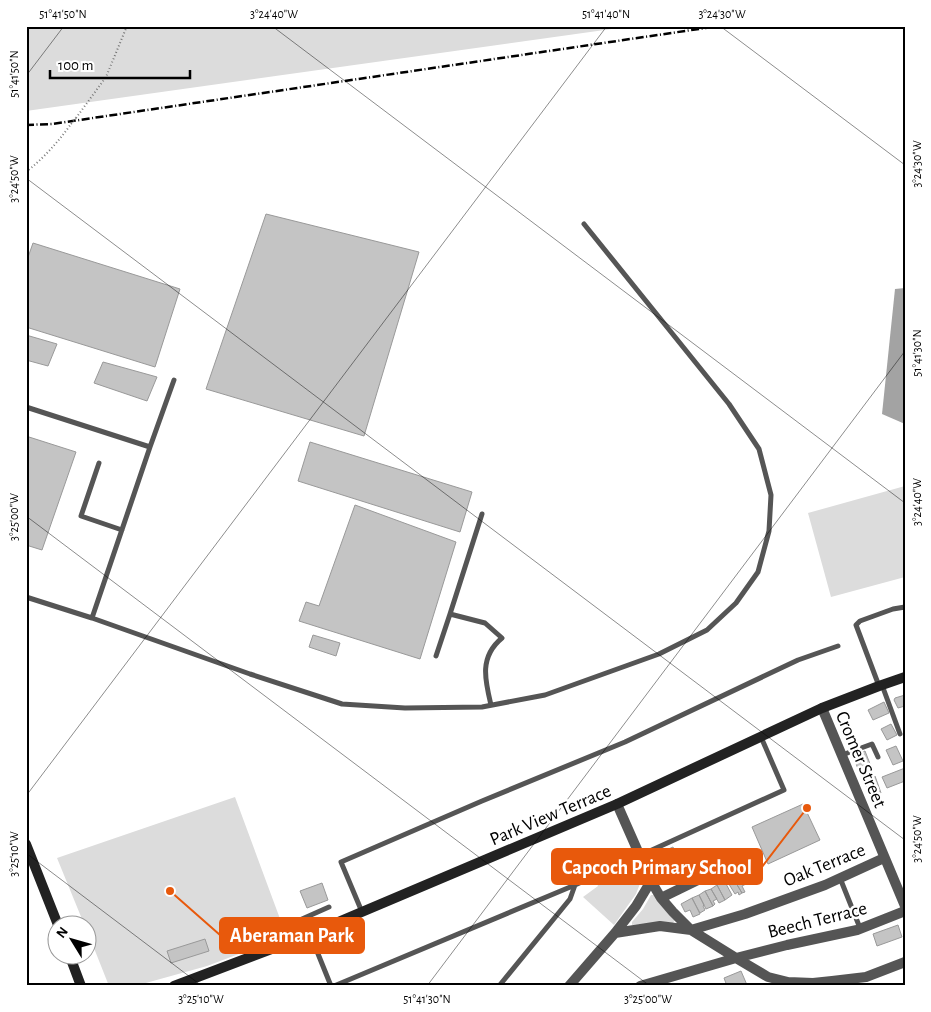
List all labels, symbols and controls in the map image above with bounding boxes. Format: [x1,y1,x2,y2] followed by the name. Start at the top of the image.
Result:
[39,8,87,20] text: 51°41'50"N
[250,8,298,20] text: 3°24'40"W
[582,8,630,20] text: 51°41'40"N
[698,8,746,20] text: 3°24'30"W
[50,48,190,80] scale bar
[8,50,20,98] text: 51°41'50"N
[58,58,93,73] text: 100 m
[911,140,923,188] text: 3°24'30"W
[8,155,20,203] text: 3°24'50"W
[911,329,923,377] text: 51°41'30"N
[911,478,923,526] text: 3°24'40"W
[8,493,20,541] text: 3°25'00"W
[832,709,889,811] street label: Cromer Street
[487,781,614,849] street label: Park View Terrace
[911,815,923,863] text: 3°24'50"W
[8,831,20,877] text: 3°25'10"W
[781,840,868,890] street label: Oak Terrace
[552,849,762,884] callout: Capcoch Primary School
[562,858,752,878] text: Capcoch Primary School
[766,899,869,942] street label: Beech Terrace
[48,914,98,964] north arrow
[220,918,364,953] callout: Aberaman Park
[54,925,71,941] text: N
[230,926,354,946] text: Aberaman Park
[178,993,224,1005] text: 3°25'10"W
[403,993,451,1005] text: 51°41'30"N
[624,993,672,1005] text: 3°25'00"W

